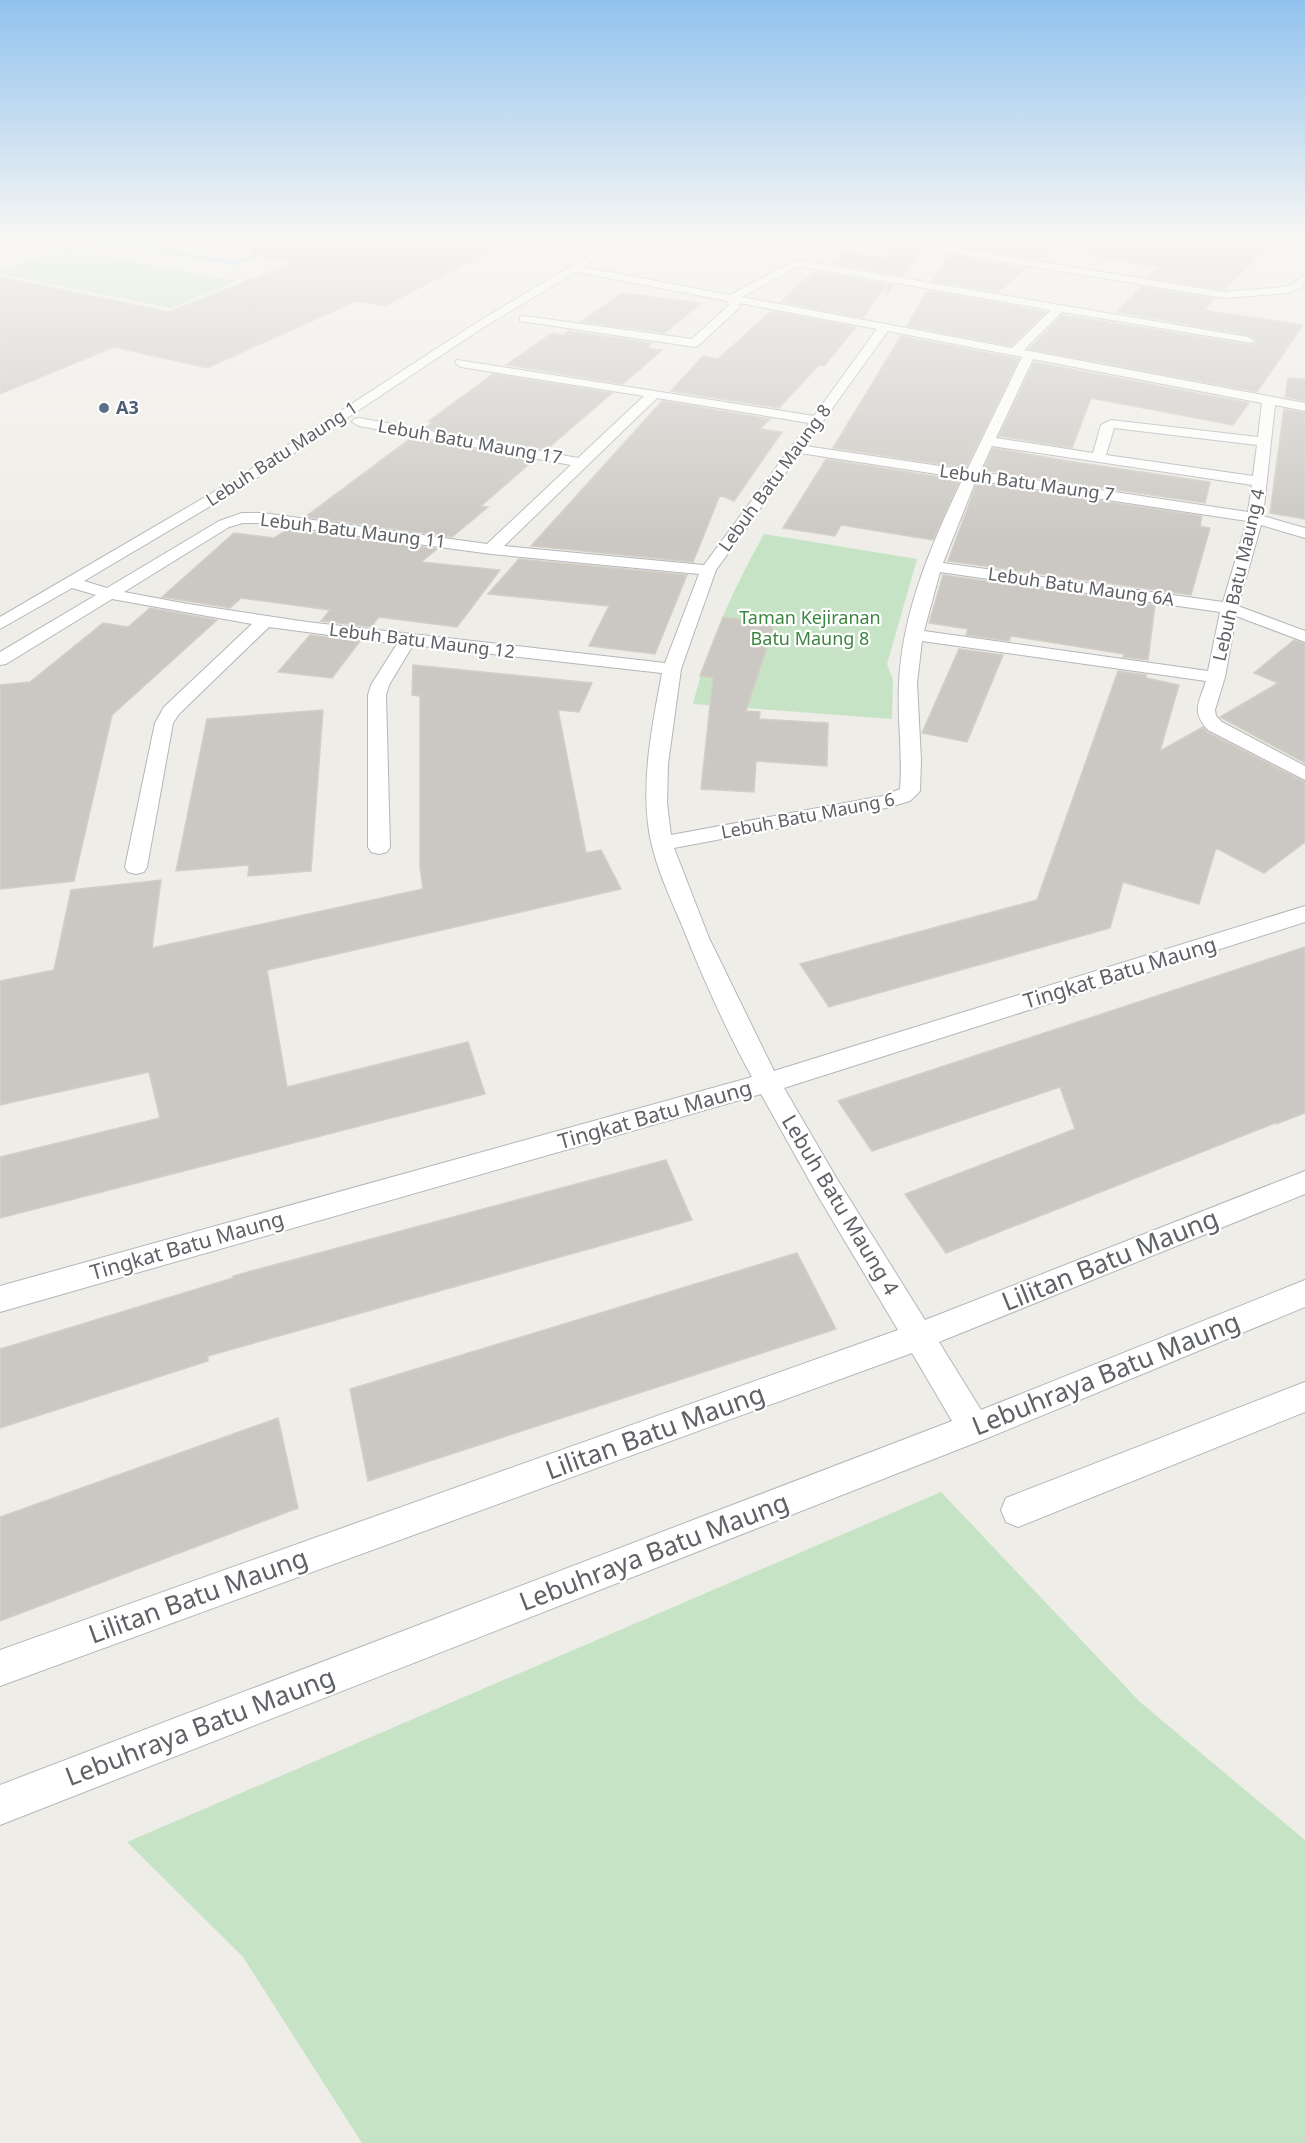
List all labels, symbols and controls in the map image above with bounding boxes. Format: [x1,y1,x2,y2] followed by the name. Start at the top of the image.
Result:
[116,395,139,419] place label: A3
[201,395,362,511] street label: Lebuh Batu Maung 1
[713,399,836,556] street label: Lebuh Batu Maung 8
[97,401,111,415] marker: A3
[376,413,564,469] street label: Lebuh Batu Maung 17
[938,458,1116,506] street label: Lebuh Batu Maung 7
[1206,486,1270,663] street label: Lebuh Batu Maung 4
[259,507,447,553] street label: Lebuh Batu Maung 11
[986,561,1176,611] street label: Lebuh Batu Maung 6A
[739,605,881,650] park label: Taman Kejiranan Batu Maung 8
[328,617,516,663] street label: Lebuh Batu Maung 12
[719,786,897,844] street label: Lebuh Batu Maung 6
[1020,929,1220,1015] street label: Tingkat Batu Maung
[555,1073,755,1155] street label: Tingkat Batu Maung
[776,1109,906,1300] street label: Lebuh Batu Maung 4
[996,1199,1223,1319] street label: Lilitan Batu Maung
[87,1204,287,1286] street label: Tingkat Batu Maung
[966,1303,1245,1443] street label: Lebuhraya Batu Maung
[540,1375,769,1487] street label: Lilitan Batu Maung
[514,1483,794,1619] street label: Lebuhraya Batu Maung
[83,1539,312,1651] street label: Lilitan Batu Maung
[60,1658,340,1794] street label: Lebuhraya Batu Maung

